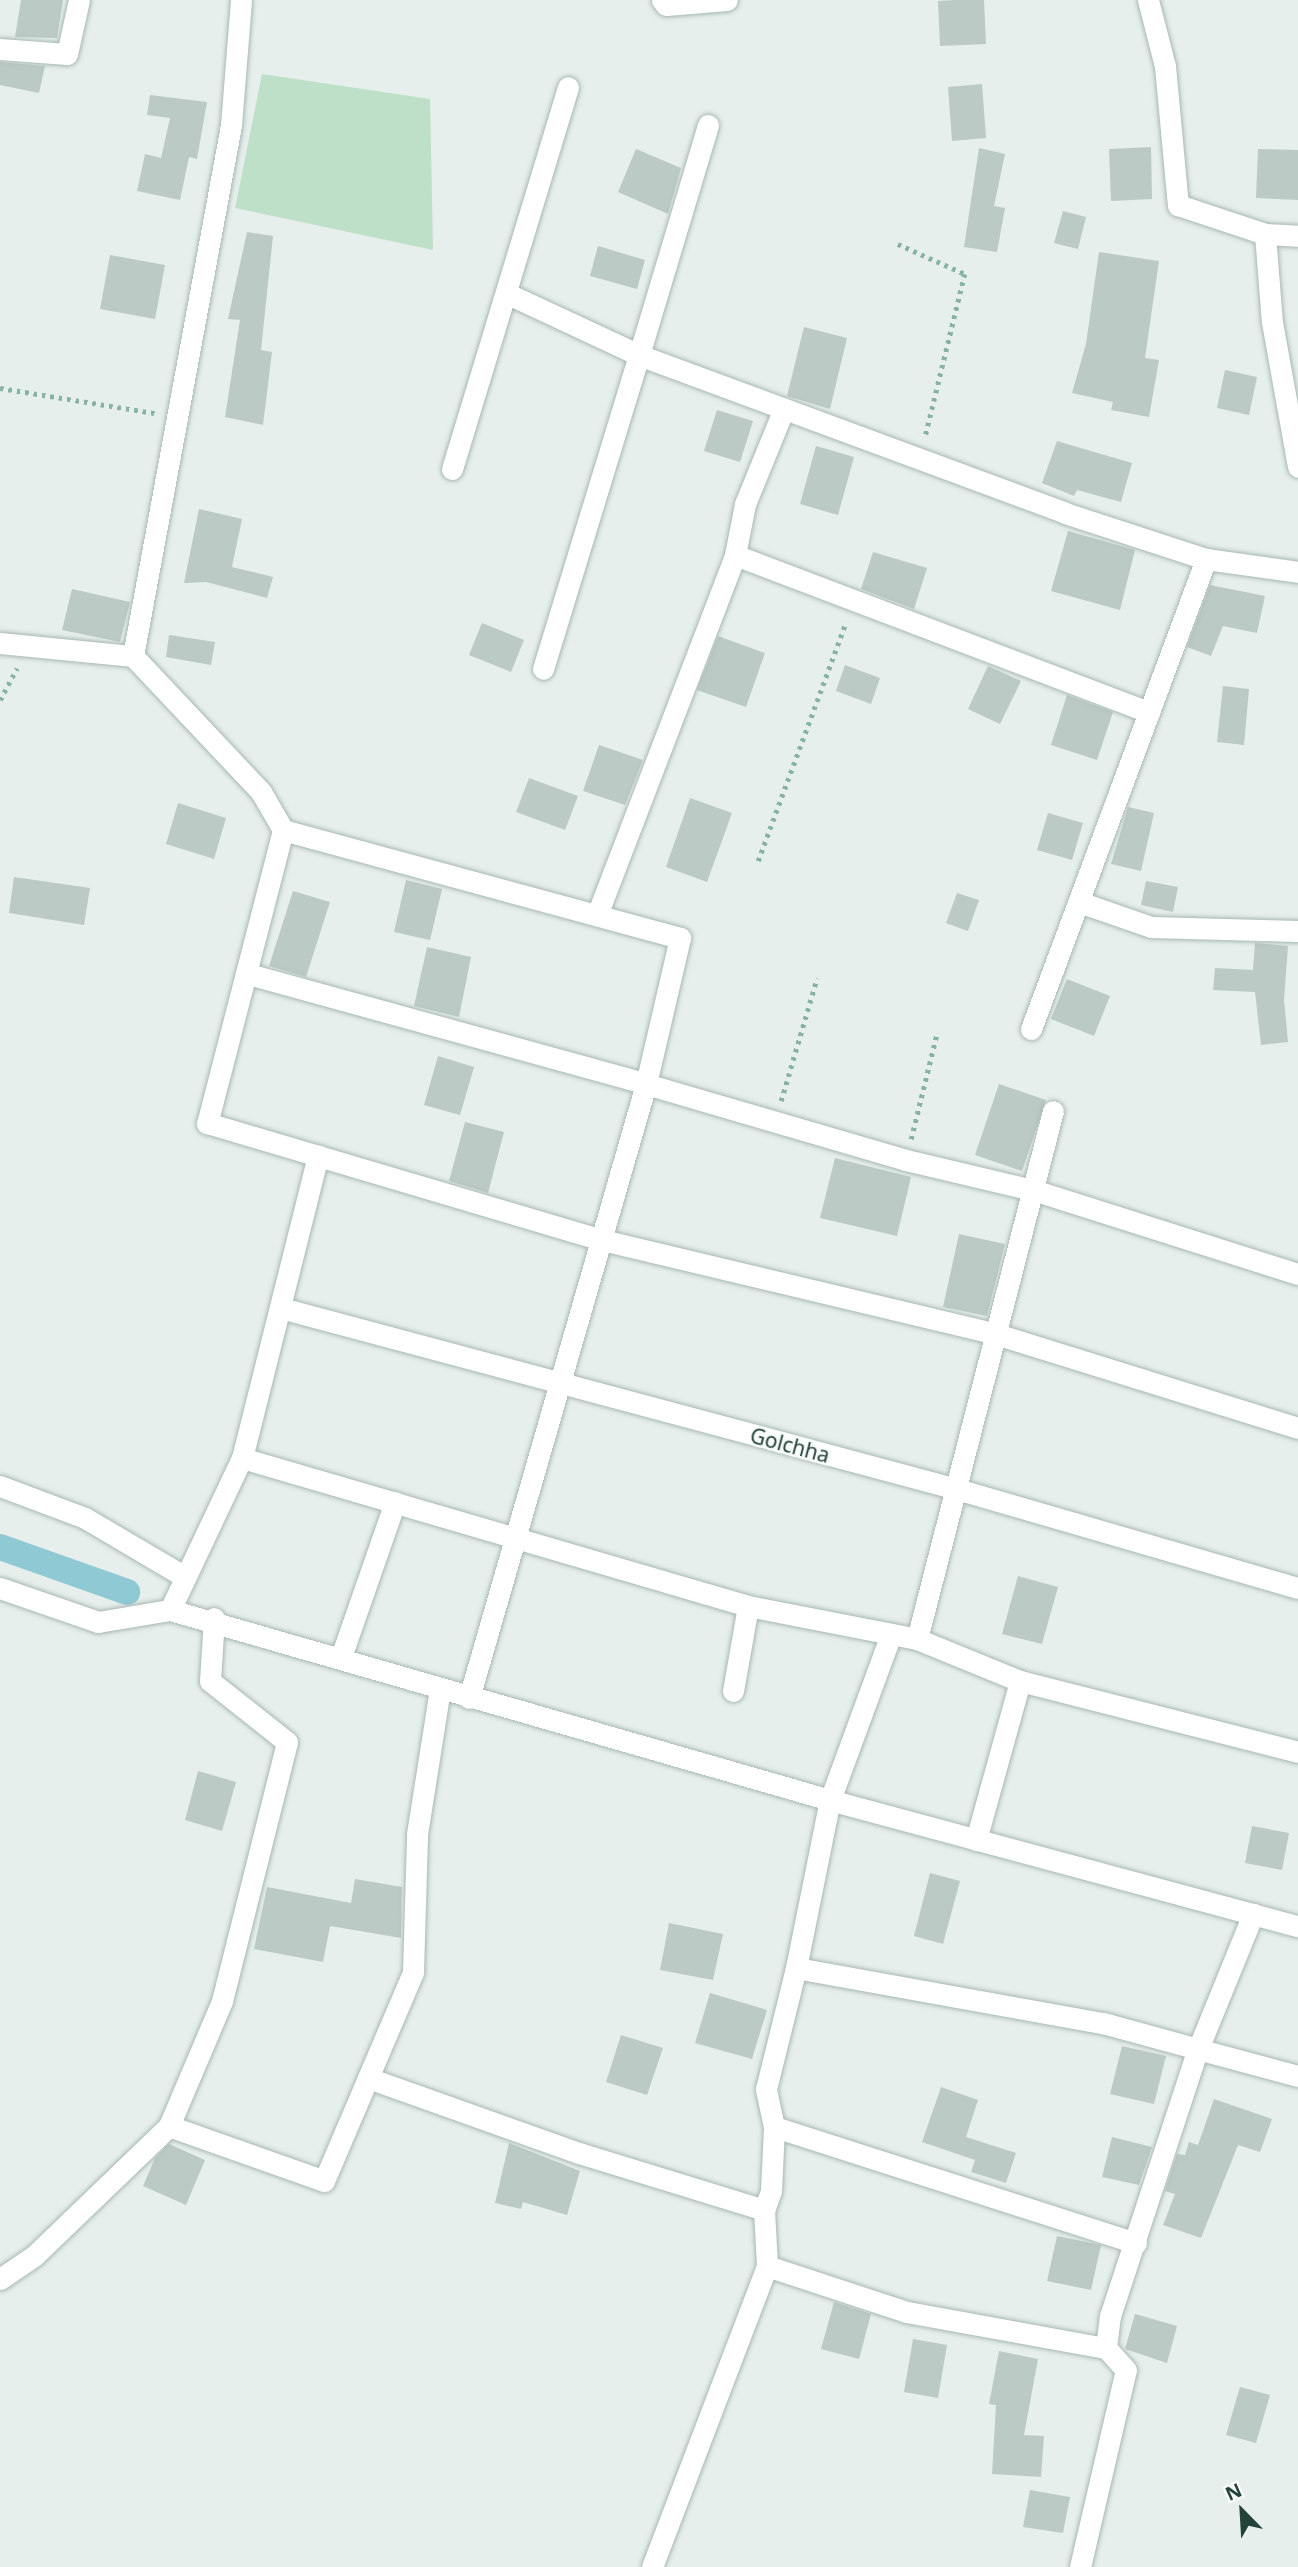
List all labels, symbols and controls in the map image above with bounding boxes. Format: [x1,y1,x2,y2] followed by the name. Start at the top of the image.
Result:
[748,1422,832,1468] street label: Golchha
[1207,2476,1277,2546] north arrow
[1221,2477,1246,2507] text: N

